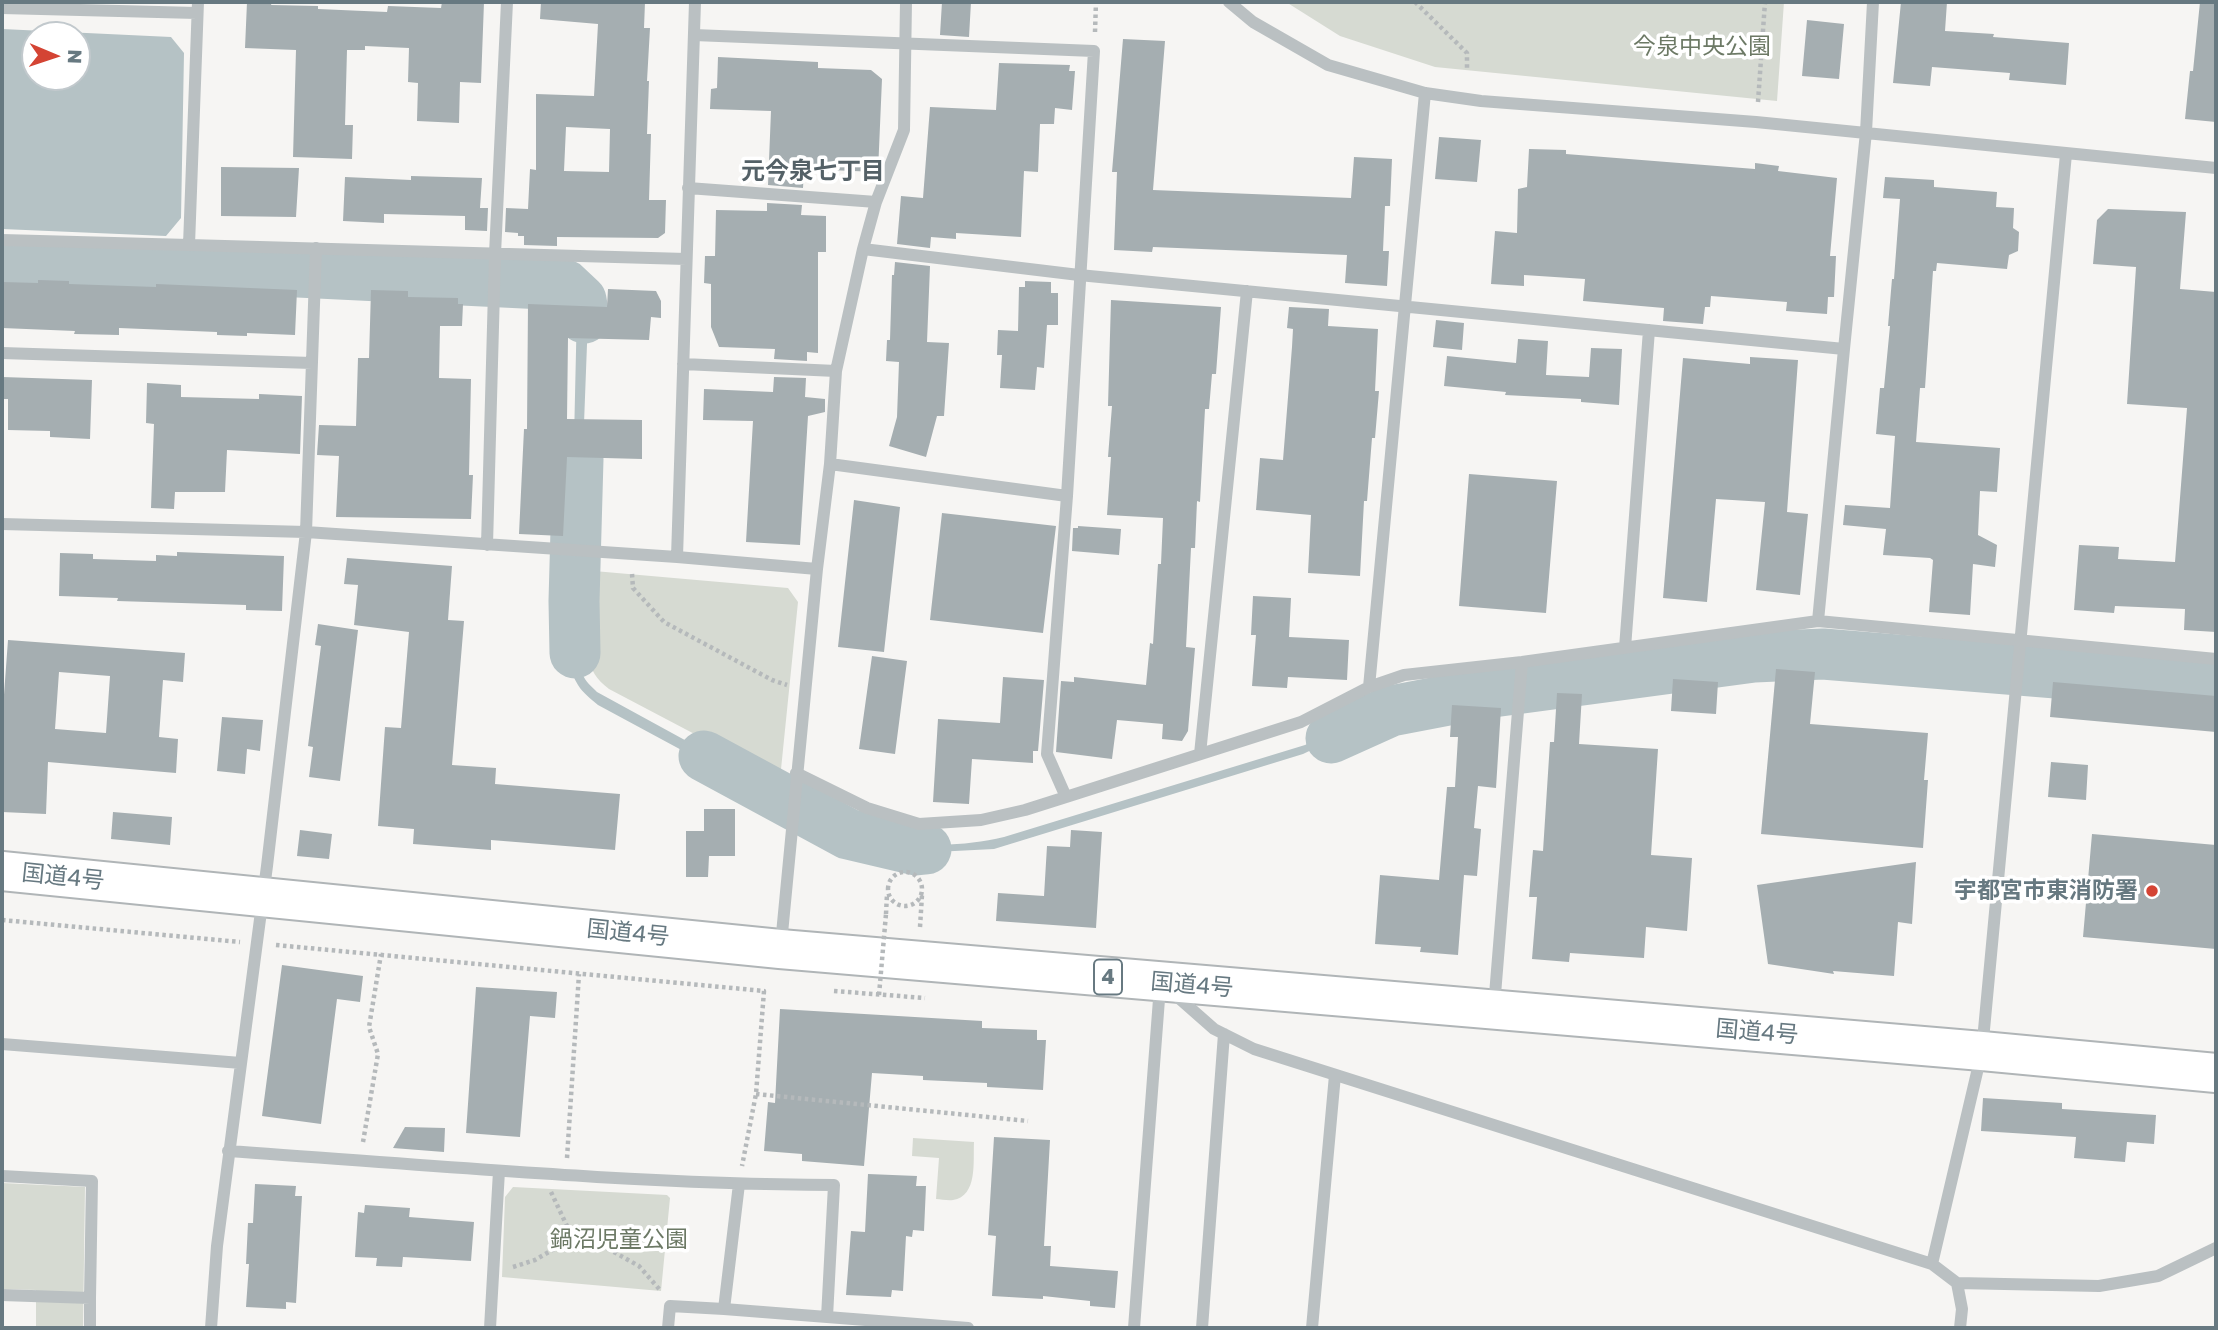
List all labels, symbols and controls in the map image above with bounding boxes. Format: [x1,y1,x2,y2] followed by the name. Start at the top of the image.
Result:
[21,21,91,91] north arrow
[1633,33,1771,61] park label: 今泉中央公園
[64,49,87,64] text: N
[741,157,885,185] district label: 元今泉七丁目
[20,859,106,895] street label: 国道4号
[1954,877,2138,905] place label: 宇都宮市東消防署
[2144,883,2160,899] marker: 宇都宮市東消防署
[585,915,671,951] street label: 国道4号
[1094,960,1122,995] road number: 4
[1149,968,1235,1002] street label: 国道4号
[1714,1015,1800,1049] street label: 国道4号
[550,1226,688,1254] park label: 鍋沼児童公園

